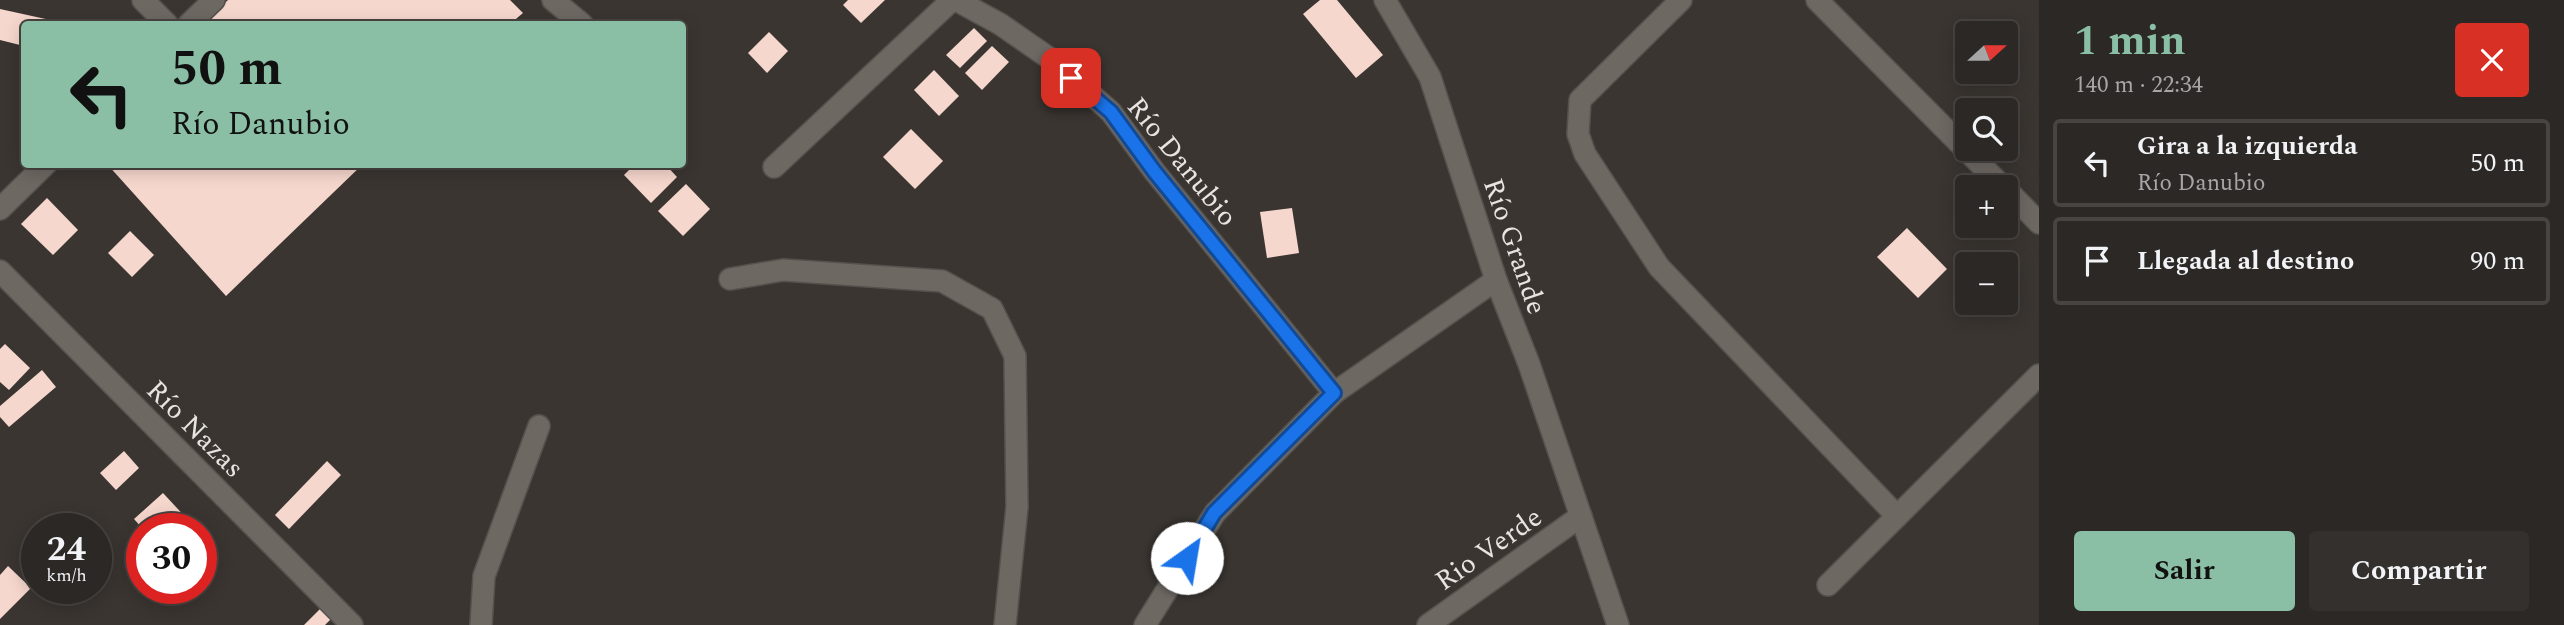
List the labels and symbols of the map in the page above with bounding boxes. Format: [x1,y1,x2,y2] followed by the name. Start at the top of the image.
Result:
[1955,21,2018,84] north arrow
[1041,48,1101,108] pin
[1116,88,1248,236] street label: Río Danubio
[1471,173,1558,320] street label: Río Grande
[136,370,254,488] street label: Río Nazas
[1426,496,1551,602] street label: Rio Verde
[126,513,217,604] speed limit sign: 30
[1150,521,1224,595] position arrow

